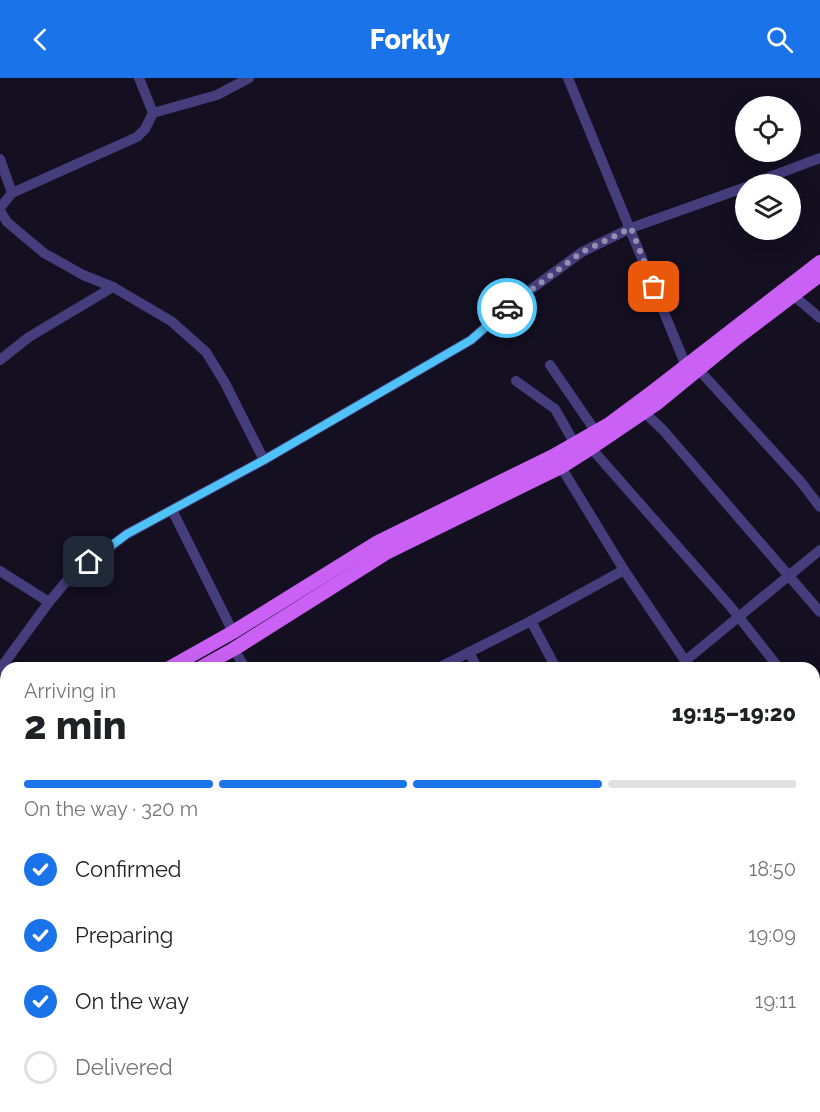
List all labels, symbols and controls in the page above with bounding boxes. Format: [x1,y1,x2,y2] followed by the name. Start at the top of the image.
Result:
[24,23,57,56] icon: back
[763,23,796,56] icon: search
[370,24,450,55] text: Forkly
[735,96,801,240] map controls
[735,96,801,162] button: locate
[735,174,801,240] button: layers
[628,261,679,312] pin
[637,270,670,303] icon: bag
[477,278,537,338] courier
[491,292,524,325] icon: car
[63,536,114,587] pin
[72,545,105,578] icon: home
[24,679,116,703] text: Arriving in
[672,700,796,726] text: 19:15–19:20
[24,702,127,748] text: 2 min
[24,797,198,821] text: On the way · 320 m
[24,853,57,886] icon: check
[75,856,182,882] text: Confirmed
[749,857,796,881] text: 18:50
[24,919,57,952] icon: check
[75,922,173,948] text: Preparing
[748,923,796,947] text: 19:09
[24,985,57,1018] icon: check
[75,988,189,1014] text: On the way
[755,989,796,1013] text: 19:11
[75,1054,173,1080] text: Delivered

